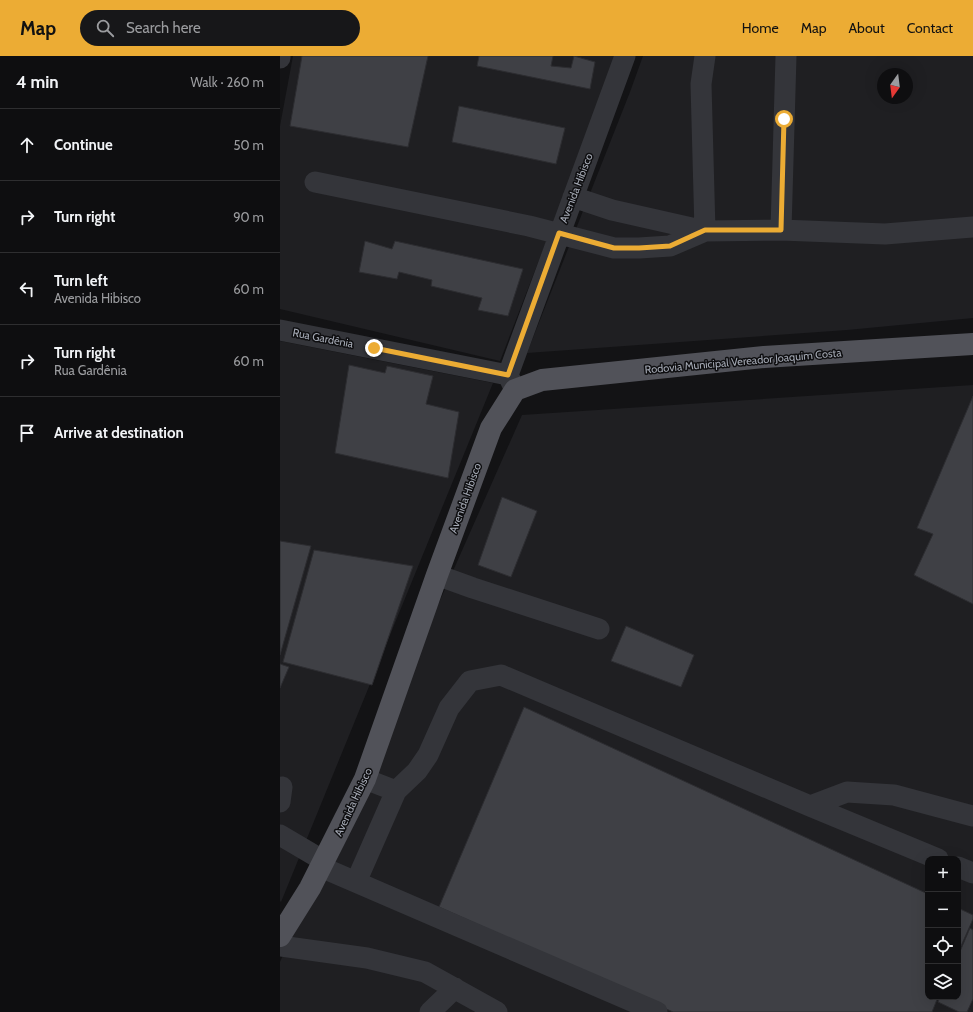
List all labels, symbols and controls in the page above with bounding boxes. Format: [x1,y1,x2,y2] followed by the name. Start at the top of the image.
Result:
[80,10,360,46] search box
[20,17,56,40] text: Map
[94,17,116,39] icon: search
[126,19,201,37] text: Search here
[742,19,779,37] text: Home
[801,19,826,37] text: Map
[848,19,885,37] text: About
[907,19,953,37] text: Contact
[877,68,913,104] north arrow
[16,72,59,92] text: 4 min
[191,74,264,90] text: Walk · 260 m
[775,110,793,128] route start
[16,134,38,156] icon: ahead
[54,136,113,154] text: Continue
[234,137,264,153] text: 50 m
[556,151,596,225] street label: Avenida Hibisco
[16,206,38,228] icon: right
[54,208,115,226] text: Turn right
[233,209,264,225] text: 90 m
[54,272,108,290] text: Turn left
[16,278,38,300] icon: left
[233,281,264,297] text: 60 m
[54,290,141,306] text: Avenida Hibisco
[291,325,355,351] street label: Rua Gardênia
[365,339,383,357] route end
[54,344,115,362] text: Turn right
[644,345,843,377] street label: Rodovia Municipal Vereador Joaquim Costa
[16,350,38,372] icon: right
[233,353,264,369] text: 60 m
[54,362,127,378] text: Rua Gardênia
[16,422,38,444] icon: arrive
[54,424,184,442] text: Arrive at destination
[446,461,484,535] street label: Avenida Hibisco
[331,766,375,838] street label: Avenida Hibisco
[925,856,961,1000] map controls
[925,856,961,892] button: +
[925,892,961,928] button: −
[925,928,961,964] button: locate
[925,964,961,1000] button: layers

